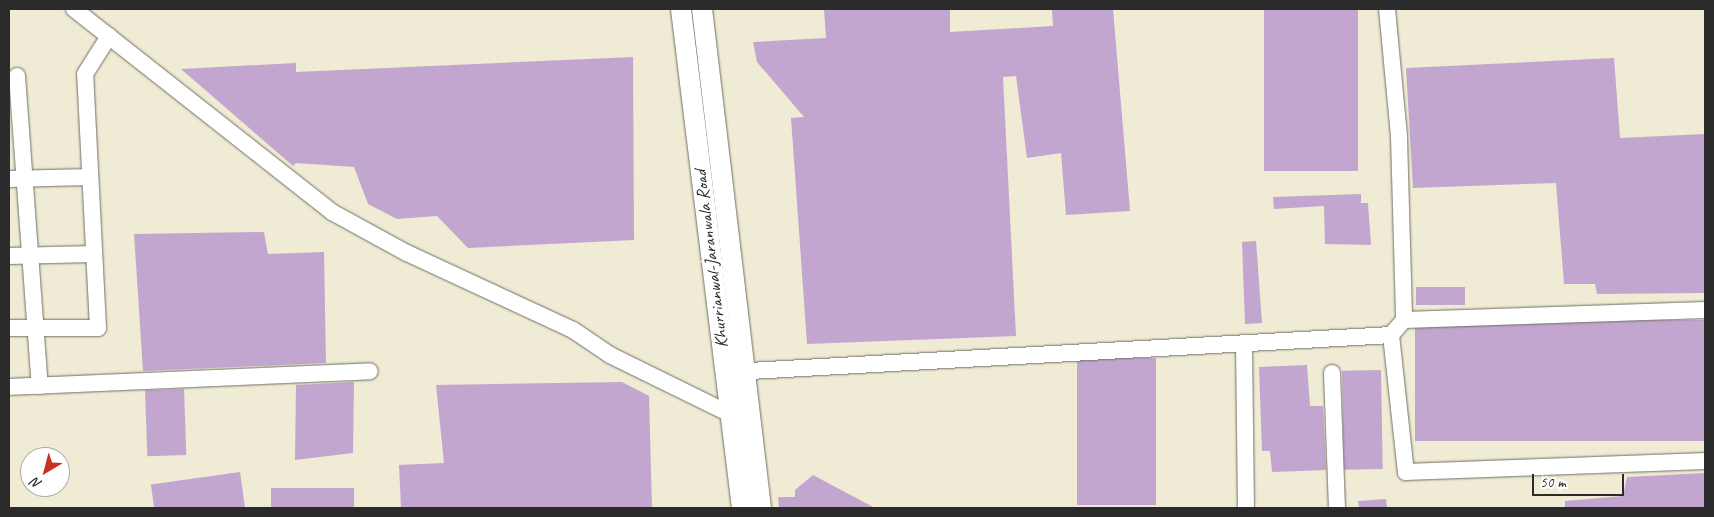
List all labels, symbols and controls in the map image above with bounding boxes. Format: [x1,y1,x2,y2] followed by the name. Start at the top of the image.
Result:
[689,169,733,349] street label: Khurrianwal-Jaranwala Road
[20,447,70,497] north arrow
[1534,464,1626,496] scale bar
[1540,473,1566,492] text: 50 m
[28,474,45,493] text: N

